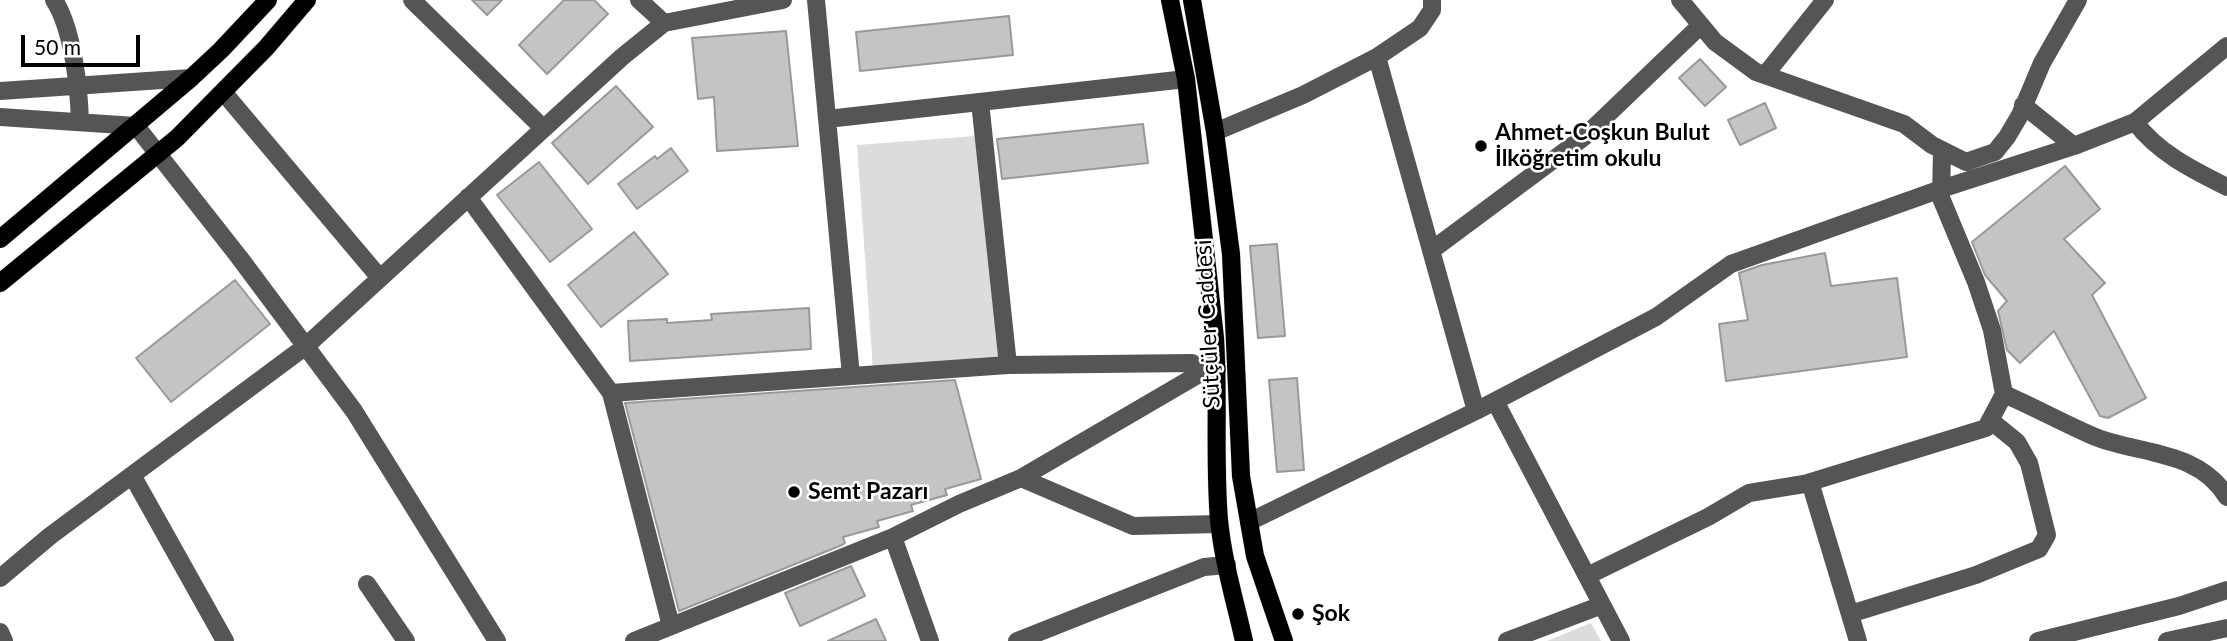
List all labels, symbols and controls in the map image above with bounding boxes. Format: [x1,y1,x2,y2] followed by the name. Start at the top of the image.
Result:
[24,21,144,65] scale bar
[34,34,81,59] text: 50 m
[1495,119,1710,173] place label: Ahmet-Coşkun Bulut İlköğretim okulu
[1473,138,1489,154] marker: Ahmet-Coşkun Bulut İlköğretim okulu
[1190,239,1226,409] street label: Sütçüler Caddesi
[808,478,928,506] place label: Semt Pazarı
[786,484,802,500] marker: Semt Pazarı
[1312,600,1350,628] place label: Şok
[1290,606,1306,622] marker: Şok

